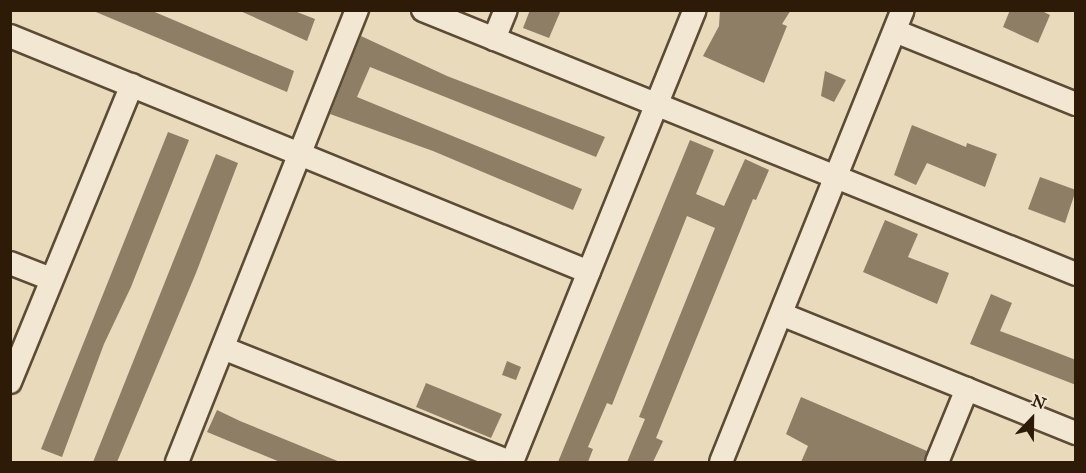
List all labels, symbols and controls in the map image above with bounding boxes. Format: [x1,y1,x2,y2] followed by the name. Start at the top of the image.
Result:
[1002,389,1062,449] north arrow
[1029,390,1049,413] text: N

